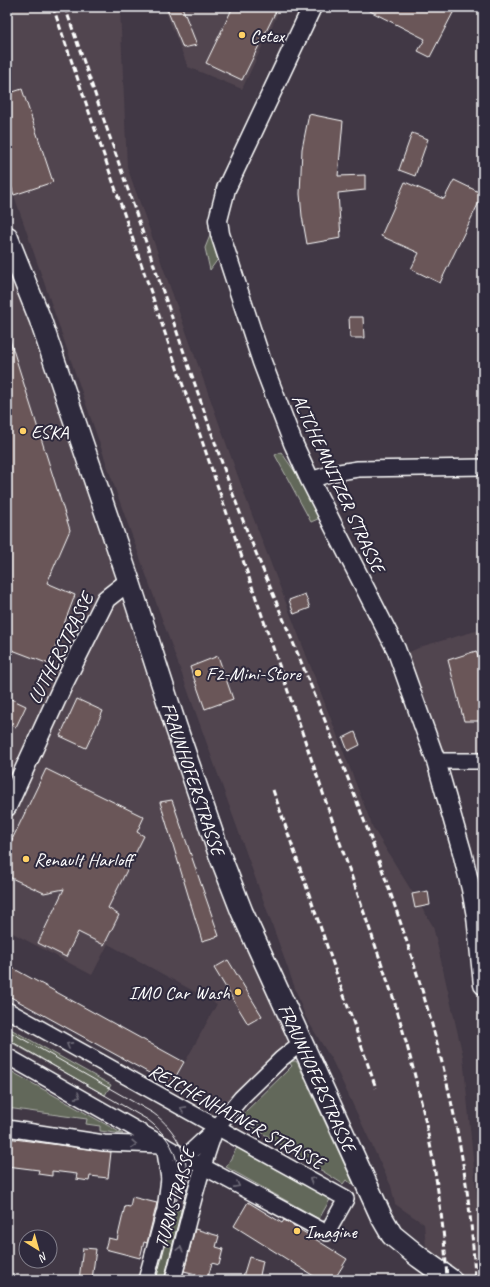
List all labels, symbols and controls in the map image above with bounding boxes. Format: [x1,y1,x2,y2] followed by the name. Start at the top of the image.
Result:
[250,24,286,48] place label: Cetex
[237,30,247,40] marker: Cetex
[286,390,391,579] street label: ALTCHEMNITZER STRASSE
[31,420,69,444] place label: ESKA
[18,426,28,436] marker: ESKA
[23,586,100,708] street label: LUTHERSTRASSE
[206,662,303,686] place label: F2-Mini-Store
[193,668,203,678] marker: F2-Mini-Store
[156,699,231,861] street label: FRAUNHOFERSTRASSE
[34,848,137,872] place label: Renault Harloff
[21,854,31,864] marker: Renault Harloff
[129,981,230,1005] place label: IMO Car Wash
[233,987,243,997] marker: IMO Car Wash
[273,1000,362,1158] street label: FRAUNHOFERSTRASSE
[66,1042,73,1050] one-way arrow
[145,1059,331,1176] street label: REICHENHAINER STRASSE
[74,1091,81,1099] one-way arrow
[179,1106,187,1113] one-way arrow
[131,1140,137,1148] one-way arrow
[149,1143,201,1251] street label: TURNSTRASSE
[308,1178,316,1185] one-way arrow
[233,1180,240,1187] one-way arrow
[305,1220,358,1244] place label: Imagine
[292,1226,302,1236] marker: Imagine
[18,1229,58,1269] north arrow
[176,1246,184,1252] one-way arrow
[35,1249,51,1266] text: N

